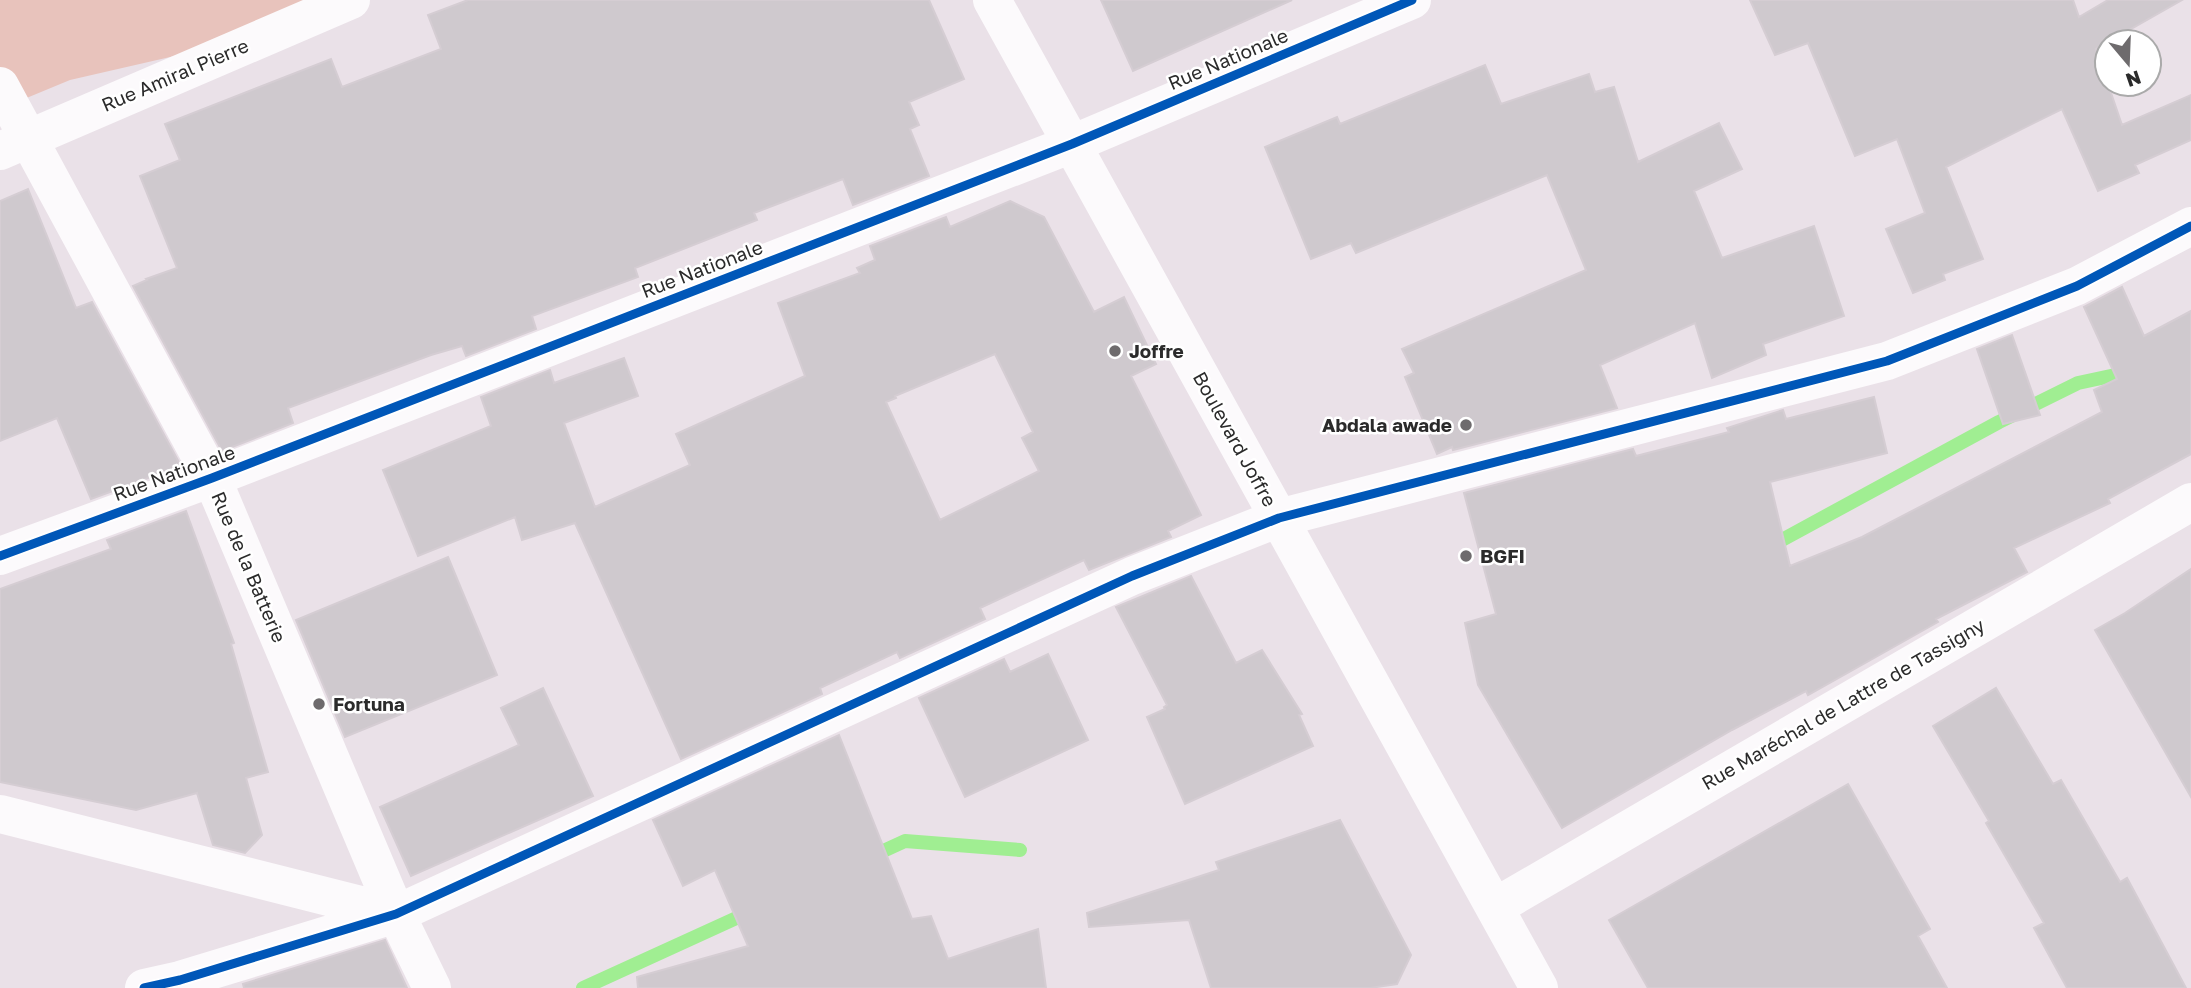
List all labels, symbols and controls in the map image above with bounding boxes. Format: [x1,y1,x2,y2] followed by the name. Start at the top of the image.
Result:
[1164,23,1291,94] street label: Rue Nationale
[2093,28,2163,98] north arrow
[98,33,252,116] street label: Rue Amiral Pierre
[2123,66,2144,93] text: N
[638,235,766,302] street label: Rue Nationale
[1129,339,1184,362] place label: Joffre
[1107,343,1123,359] marker: Joffre
[1189,367,1282,510] street label: Boulevard Joffre
[1322,413,1452,436] place label: Abdala awade
[1458,417,1474,433] marker: Abdala awade
[110,440,238,505] street label: Rue Nationale
[207,488,292,646] street label: Rue de la Batterie
[1480,544,1525,567] place label: BGFI
[1458,548,1474,564] marker: BGFI
[1697,613,1989,794] street label: Rue Maréchal de Lattre de Tassigny
[333,692,405,715] place label: Fortuna
[311,696,327,712] marker: Fortuna

